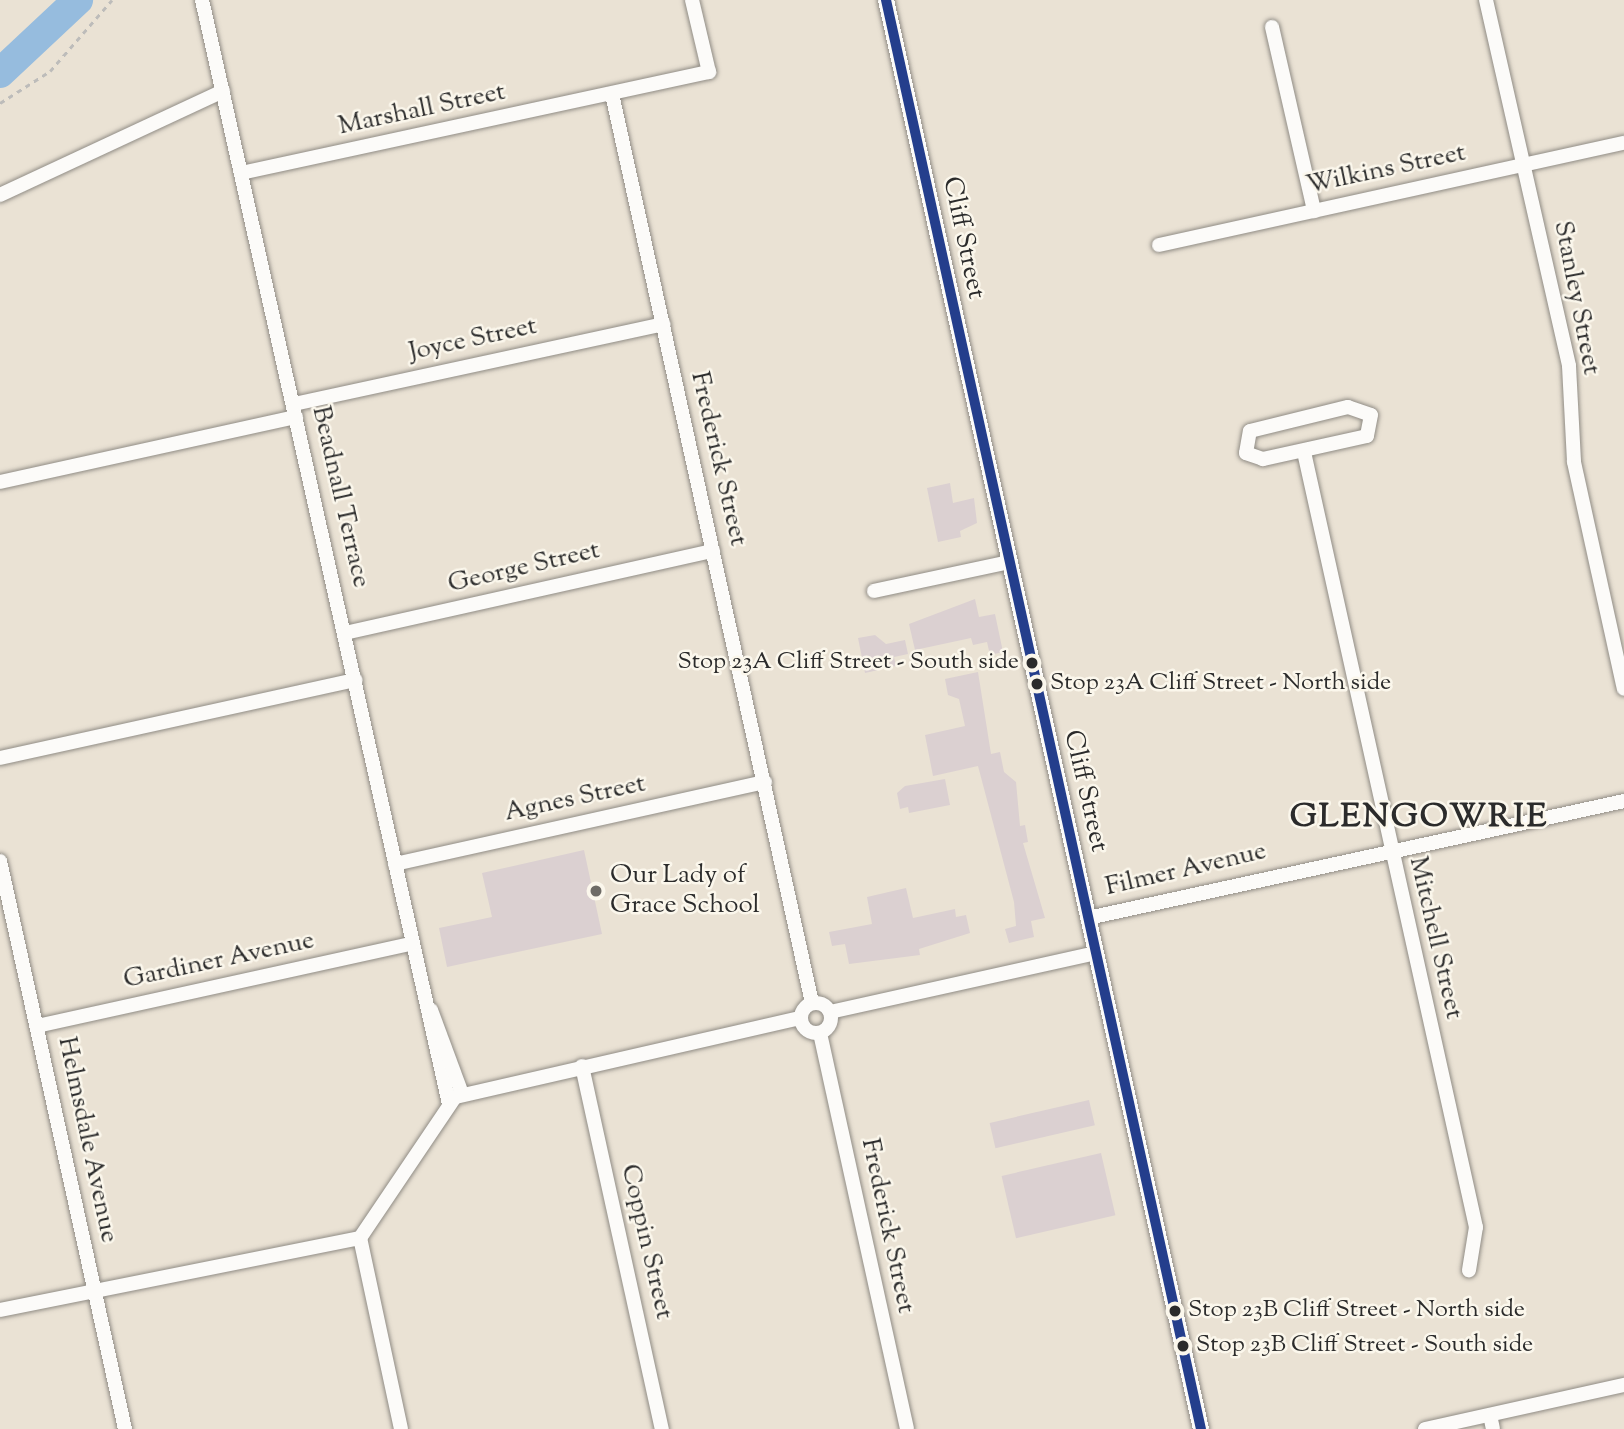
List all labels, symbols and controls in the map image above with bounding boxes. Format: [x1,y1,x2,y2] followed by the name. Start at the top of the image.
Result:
[336,77,508,143] street label: Marshall Street
[1303,138,1469,202] street label: Wilkins Street
[935,174,991,302] street label: Cliff Street
[1546,218,1606,378] street label: Stanley Street
[406,311,540,369] street label: Joyce Street
[683,369,753,549] street label: Frederick Street
[304,403,376,591] street label: Beadnall Terrace
[445,535,603,601] street label: George Street
[677,649,1019,677] place label: Stop 23A Cliff Street - South side
[1025,656,1039,670] marker: Stop 23A Cliff Street - South side
[1050,670,1391,698] place label: Stop 23A Cliff Street - North side
[1030,677,1044,691] marker: Stop 23A Cliff Street - North side
[1056,727,1114,855] street label: Cliff Street
[502,769,648,829] street label: Agnes Street
[1291,799,1547,839] district label: GLENGOWRIE
[1103,836,1269,904] street label: Filmer Avenue
[1401,854,1469,1022] street label: Mitchell Street
[610,860,760,922] place label: Our Lady of Grace School
[588,883,604,899] marker: Our Lady of Grace School
[121,926,317,996] street label: Gardiner Avenue
[50,1034,124,1246] street label: Helmsdale Avenue
[853,1136,921,1316] street label: Frederick Street
[613,1161,679,1323] street label: Coppin Street
[1188,1297,1525,1325] place label: Stop 23B Cliff Street - North side
[1168,1304,1182,1318] marker: Stop 23B Cliff Street - North side
[1196,1332,1533,1360] place label: Stop 23B Cliff Street - South side
[1176,1339,1190,1353] marker: Stop 23B Cliff Street - South side

